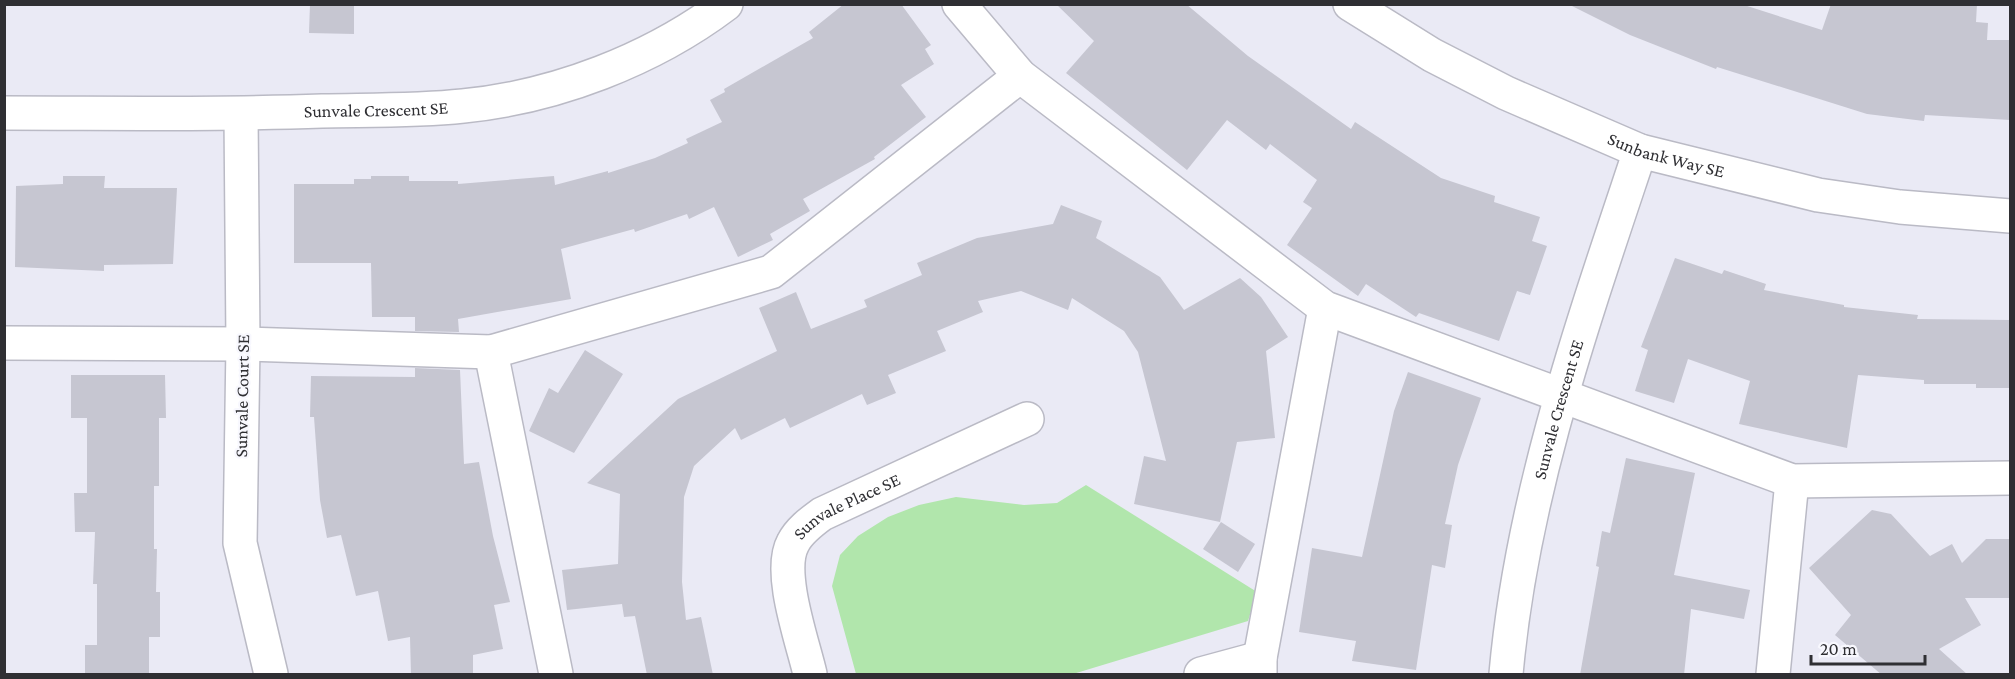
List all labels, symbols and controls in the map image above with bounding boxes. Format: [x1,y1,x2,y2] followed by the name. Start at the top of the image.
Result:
[303,97,449,122] street label: Sunvale Crescent SE
[1605,128,1727,182] street label: Sunbank Way SE
[231,334,253,458] street label: Sunvale Court SE
[1530,337,1588,482] street label: Sunvale Crescent SE
[789,469,903,543] street label: Sunvale Place SE
[1811,628,1925,666] scale bar
[1820,639,1857,659] text: 20 m

